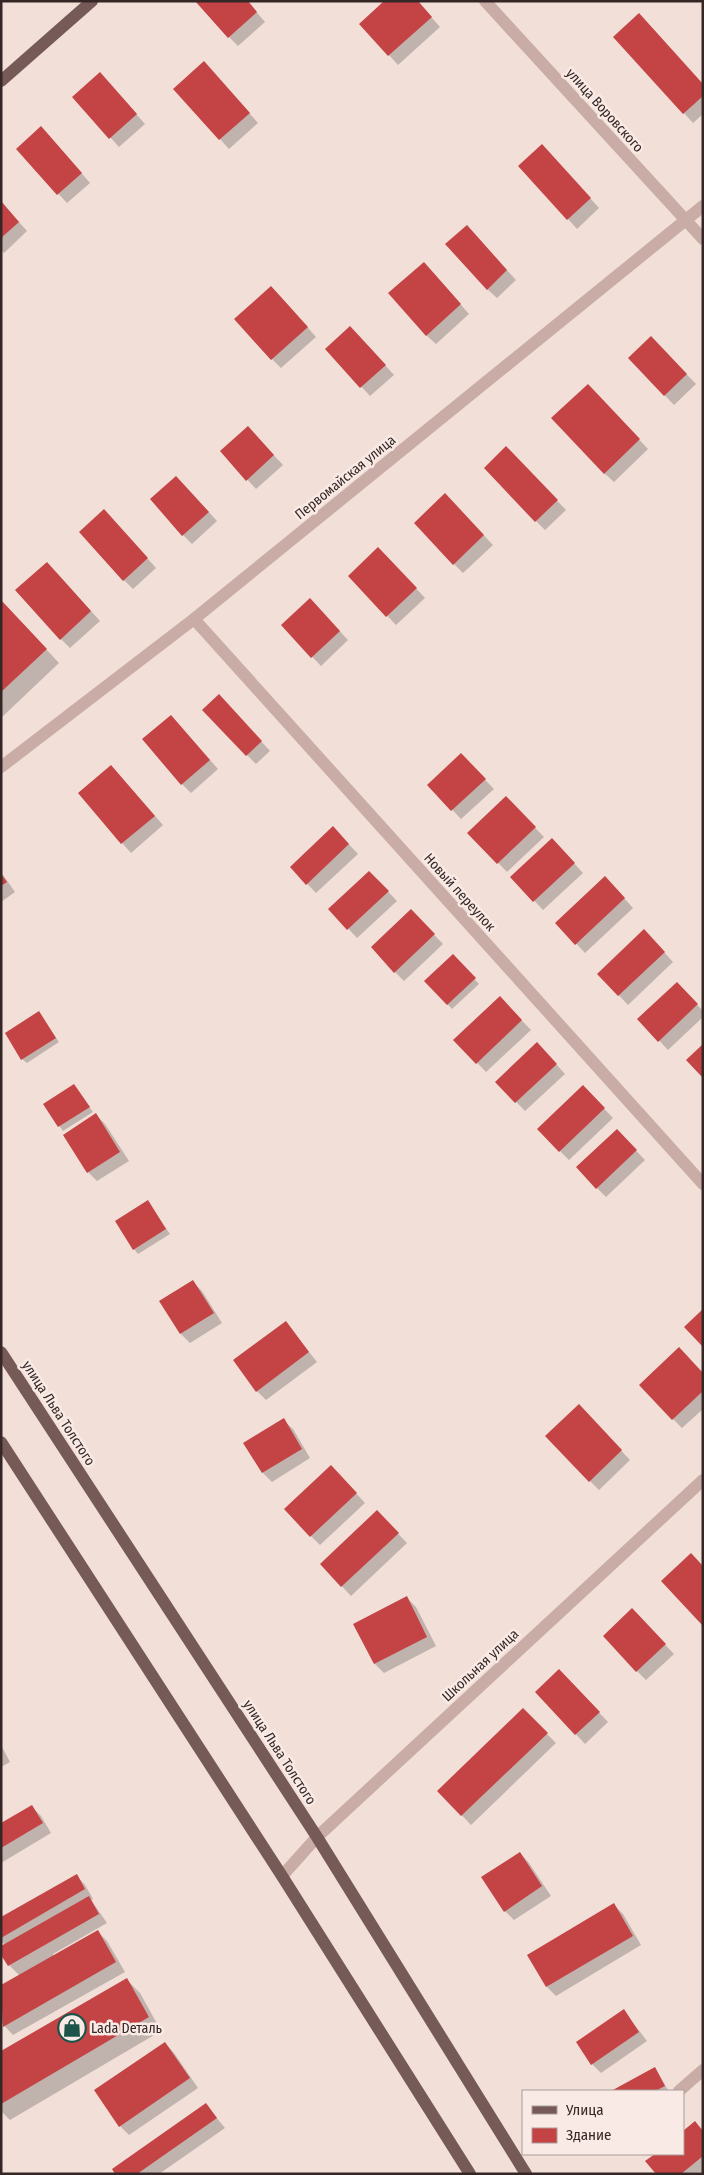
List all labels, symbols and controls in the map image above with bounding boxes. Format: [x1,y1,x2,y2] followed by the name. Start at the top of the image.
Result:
[562,65,647,156] street label: улица Воровского
[292,432,399,523] street label: Первомайская улица
[420,850,499,935] street label: Новый переулок
[18,1358,99,1469] street label: улица Льва Толстого
[439,1625,522,1705] street label: Школьная улица
[239,1697,320,1808] street label: улица Льва Толстого
[57,2013,87,2043] shop icon: Lada Dеталь
[91,2020,163,2037] place label: Lada Dеталь
[522,2090,684,2155] legend
[565,2101,604,2119] text: Улица
[566,2126,612,2144] text: Здание

